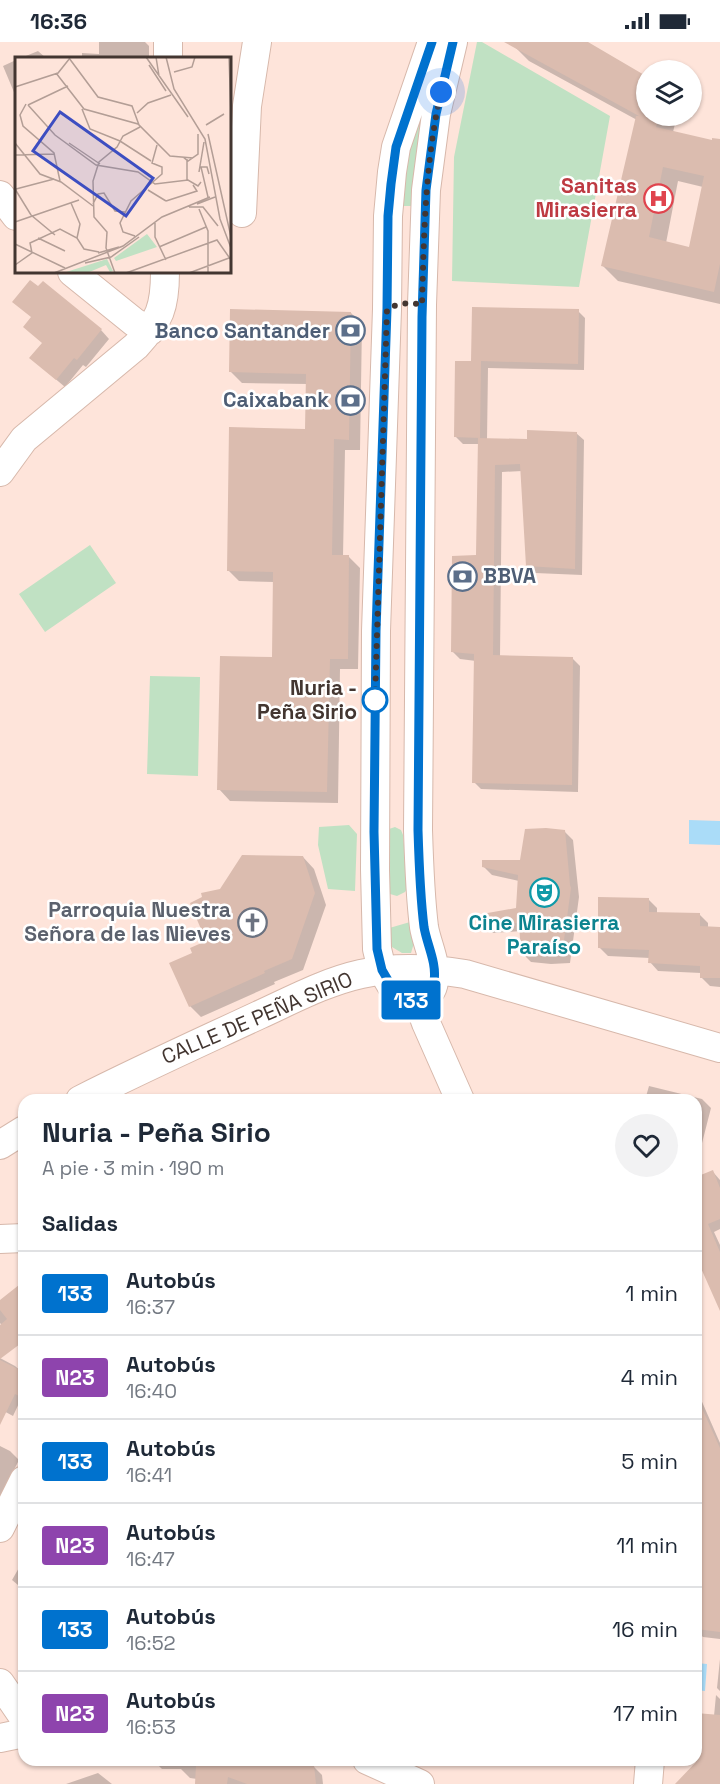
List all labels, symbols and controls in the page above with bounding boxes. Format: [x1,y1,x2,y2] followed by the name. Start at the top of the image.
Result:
[30,7,87,35] text: 16:36
[15,57,231,273] inset map
[636,60,702,126] map controls
[636,60,702,126] button: layers
[426,77,456,107] your location
[536,172,637,223] place label: Sanitas Mirasierra
[642,182,674,214] hospital icon: Sanitas Mirasierra
[335,315,367,347] bank icon: Banco Santander
[155,317,330,344] place label: Banco Santander
[334,384,366,416] bank icon: Caixabank
[223,386,329,413] place label: Caixabank
[446,560,478,592] bank icon: BBVA
[483,562,536,589] place label: BBVA
[257,674,357,725] place label: Nuria - Peña Sirio
[362,687,388,713] marker: Nuria - Peña Sirio
[528,876,560,908] theatre icon: Cine Mirasierra Paraíso
[24,896,231,947] place label: Parroquia Nuestra Señora de las Nieves
[236,906,268,938] church icon: Parroquia Nuestra Señora de las Nieves
[469,909,619,960] place label: Cine Mirasierra Paraíso
[157,965,356,1070] street label: CALLE DE PEÑA SIRIO
[376,980,446,1020] line badge: 133
[393,987,429,1014] text: 133
[42,1114,271,1150] text: Nuria - Peña Sirio
[615,1114,678,1177] button: heart
[42,1155,224,1181] text: A pie · 3 min · 190 m
[42,1209,118,1237] text: Salidas
[126,1266,216,1294] text: Autobús
[625,1279,678,1307] text: 1 min
[57,1280,93,1307] text: 133
[126,1294,175,1320] text: 16:37
[126,1350,216,1378] text: Autobús
[621,1363,678,1391] text: 4 min
[55,1364,95,1391] text: N23
[126,1378,177,1404] text: 16:40
[126,1434,216,1462] text: Autobús
[621,1447,678,1475] text: 5 min
[57,1448,93,1475] text: 133
[126,1462,172,1488] text: 16:41
[126,1518,216,1546] text: Autobús
[616,1531,678,1559] text: 11 min
[55,1532,95,1559] text: N23
[126,1546,175,1572] text: 16:47
[126,1602,216,1630] text: Autobús
[612,1615,678,1643] text: 16 min
[57,1616,93,1643] text: 133
[126,1630,176,1656] text: 16:52
[126,1686,216,1714] text: Autobús
[613,1699,678,1727] text: 17 min
[55,1700,95,1727] text: N23
[126,1714,176,1740] text: 16:53

